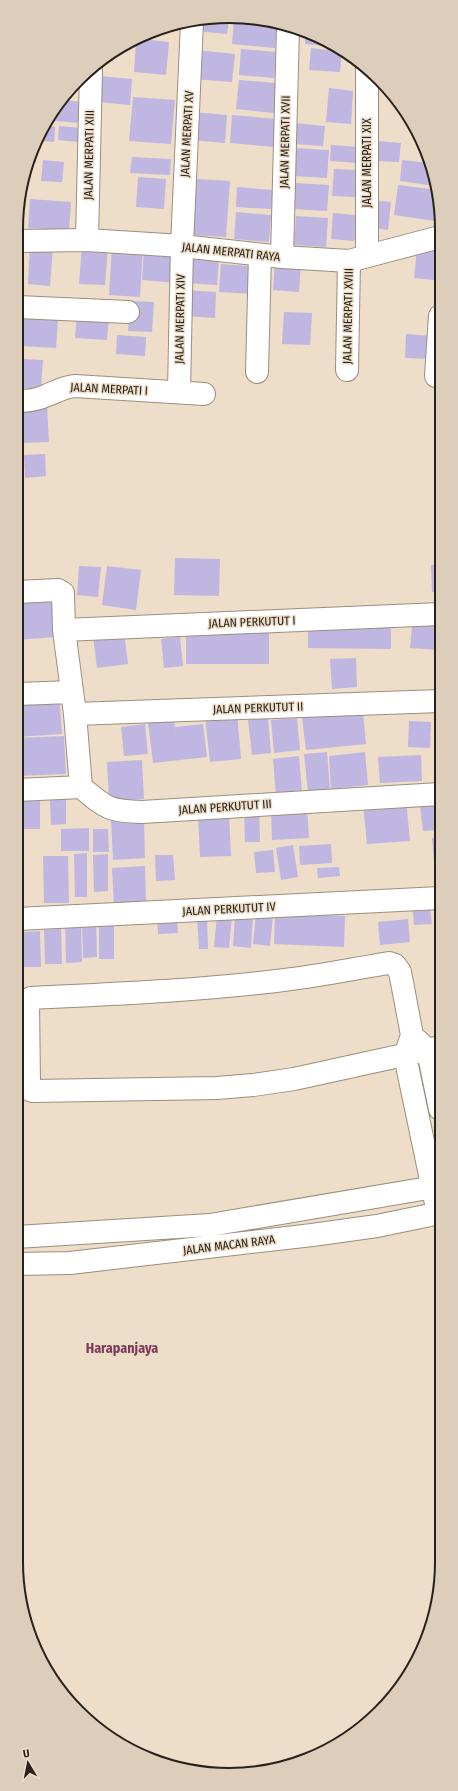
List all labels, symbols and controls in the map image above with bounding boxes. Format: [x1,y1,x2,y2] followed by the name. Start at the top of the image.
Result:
[178,89,196,178] street label: JALAN MERPATI XV
[277,95,293,189] street label: JALAN MERPATI XVII
[81,110,97,200] street label: JALAN MERPATI XIII
[360,118,374,208] street label: JALAN MERPATI XIX
[181,240,282,264] street label: JALAN MERPATI RAYA
[340,268,356,364] street label: JALAN MERPATI XVIII
[172,273,188,364] street label: JALAN MERPATI XIV
[70,380,148,398] street label: JALAN MERPATI I
[208,613,296,631] street label: JALAN PERKUTUT I
[213,699,303,717] street label: JALAN PERKUTUT II
[178,797,272,817] street label: JALAN PERKUTUT III
[182,900,277,918] street label: JALAN PERKUTUT IV
[182,1232,276,1258] street label: JALAN MACAN RAYA
[86,1340,158,1357] district label: Harapanjaya
[8,1743,48,1783] north arrow
[22,1747,31,1761] text: U

